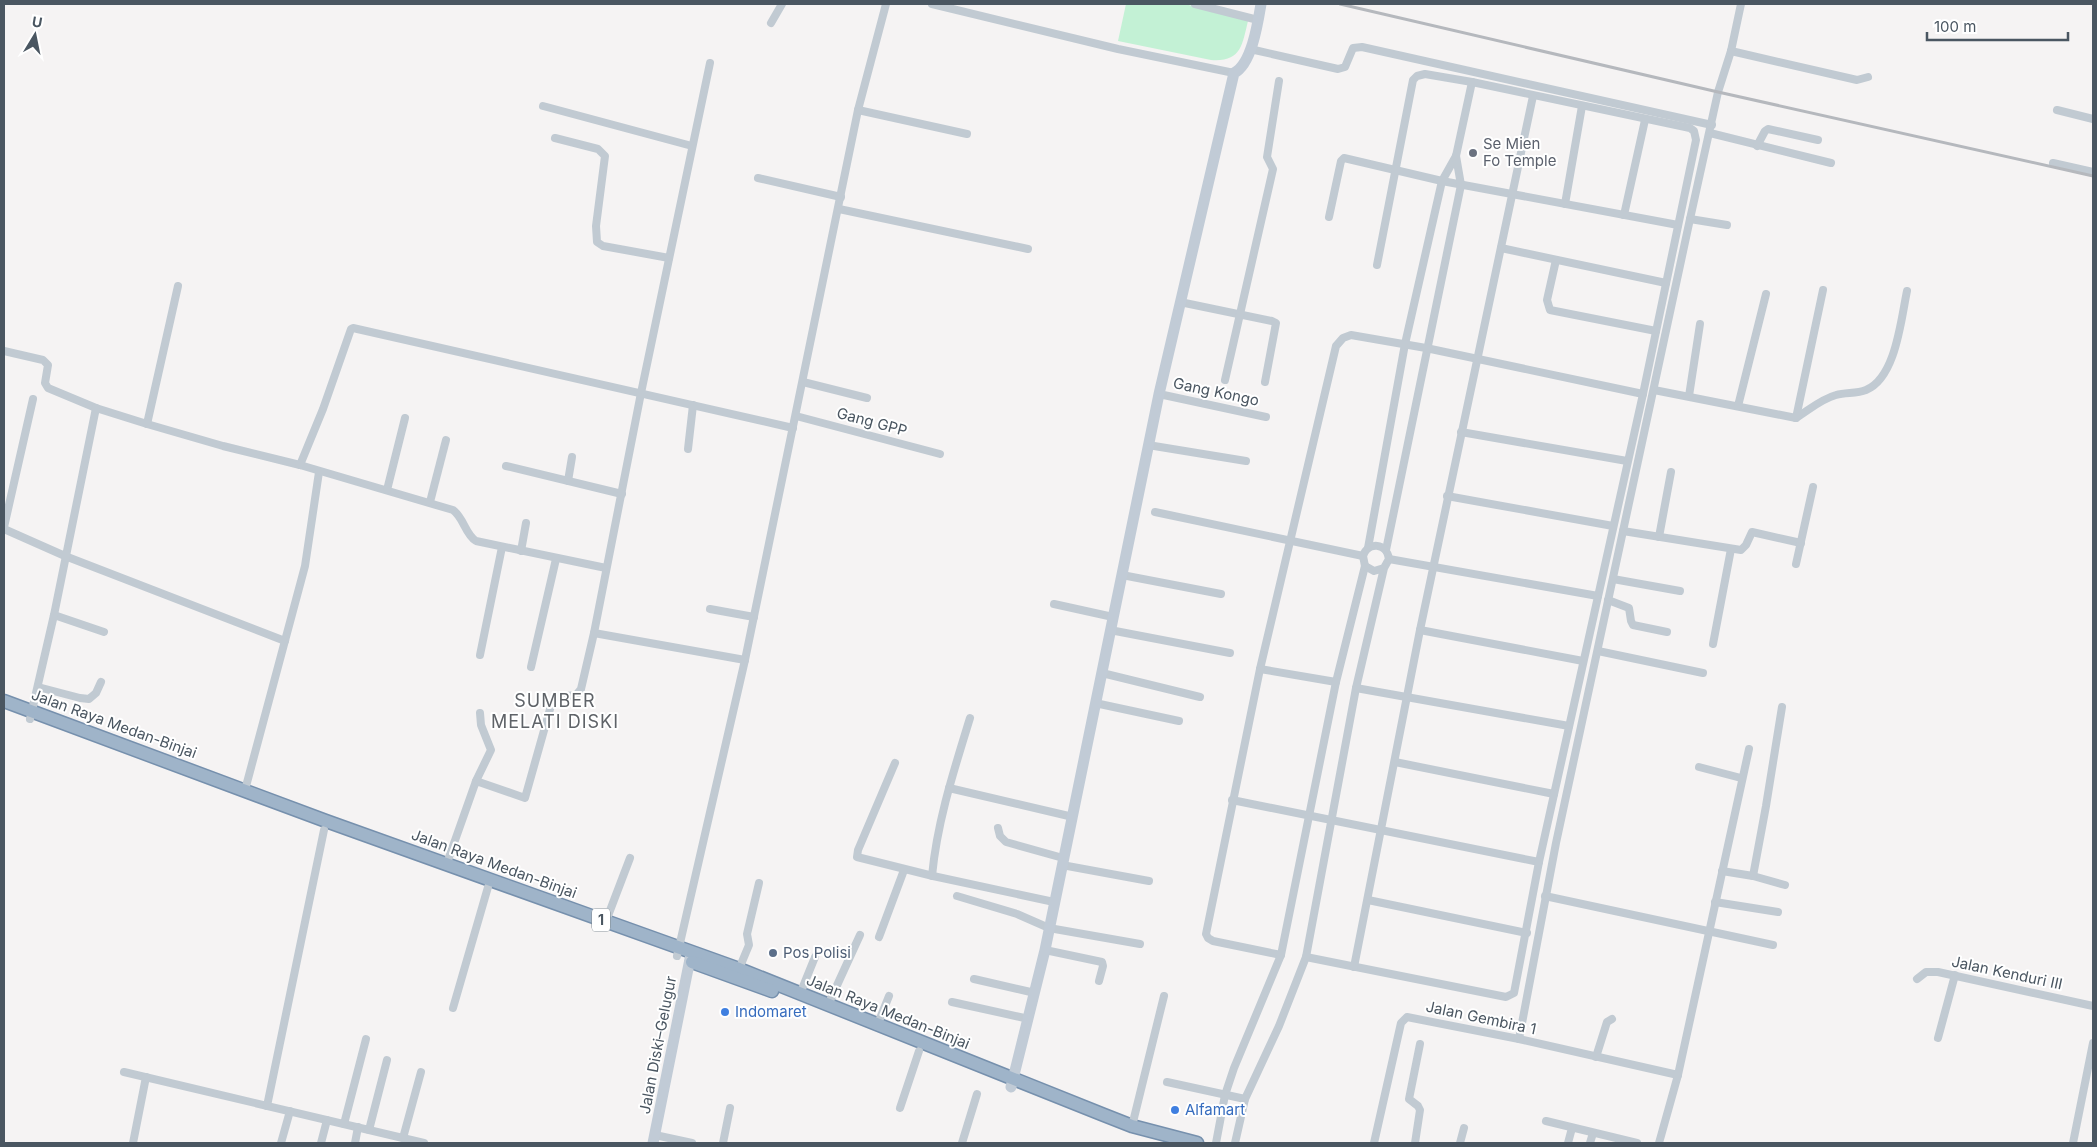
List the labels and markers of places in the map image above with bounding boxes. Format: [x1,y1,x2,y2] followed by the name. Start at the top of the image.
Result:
[1483,134,1556,170] place label: Se Mien Fo Temple
[1467,147,1479,159] marker: Se Mien Fo Temple
[783,943,851,962] place label: Pos Polisi
[767,947,779,959] marker: Pos Polisi
[735,1002,807,1021] place label: Indomaret
[719,1006,731,1018] marker: Indomaret
[1185,1100,1245,1119] place label: Alfamart
[1169,1104,1181,1116] marker: Alfamart

